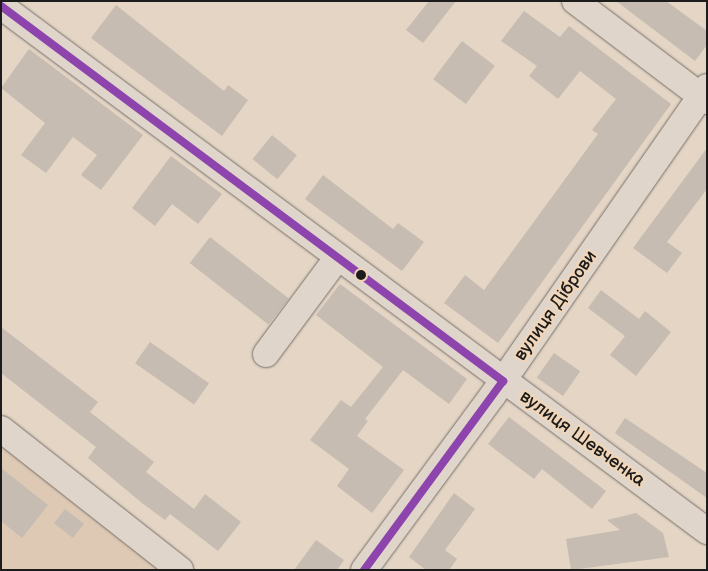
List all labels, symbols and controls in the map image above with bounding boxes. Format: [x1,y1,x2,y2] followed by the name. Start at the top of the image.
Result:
[510,247,602,365] street label: вулиця Діброви
[356,270,366,280] unlabelled marker
[515,386,649,492] street label: вулиця Шевченка

